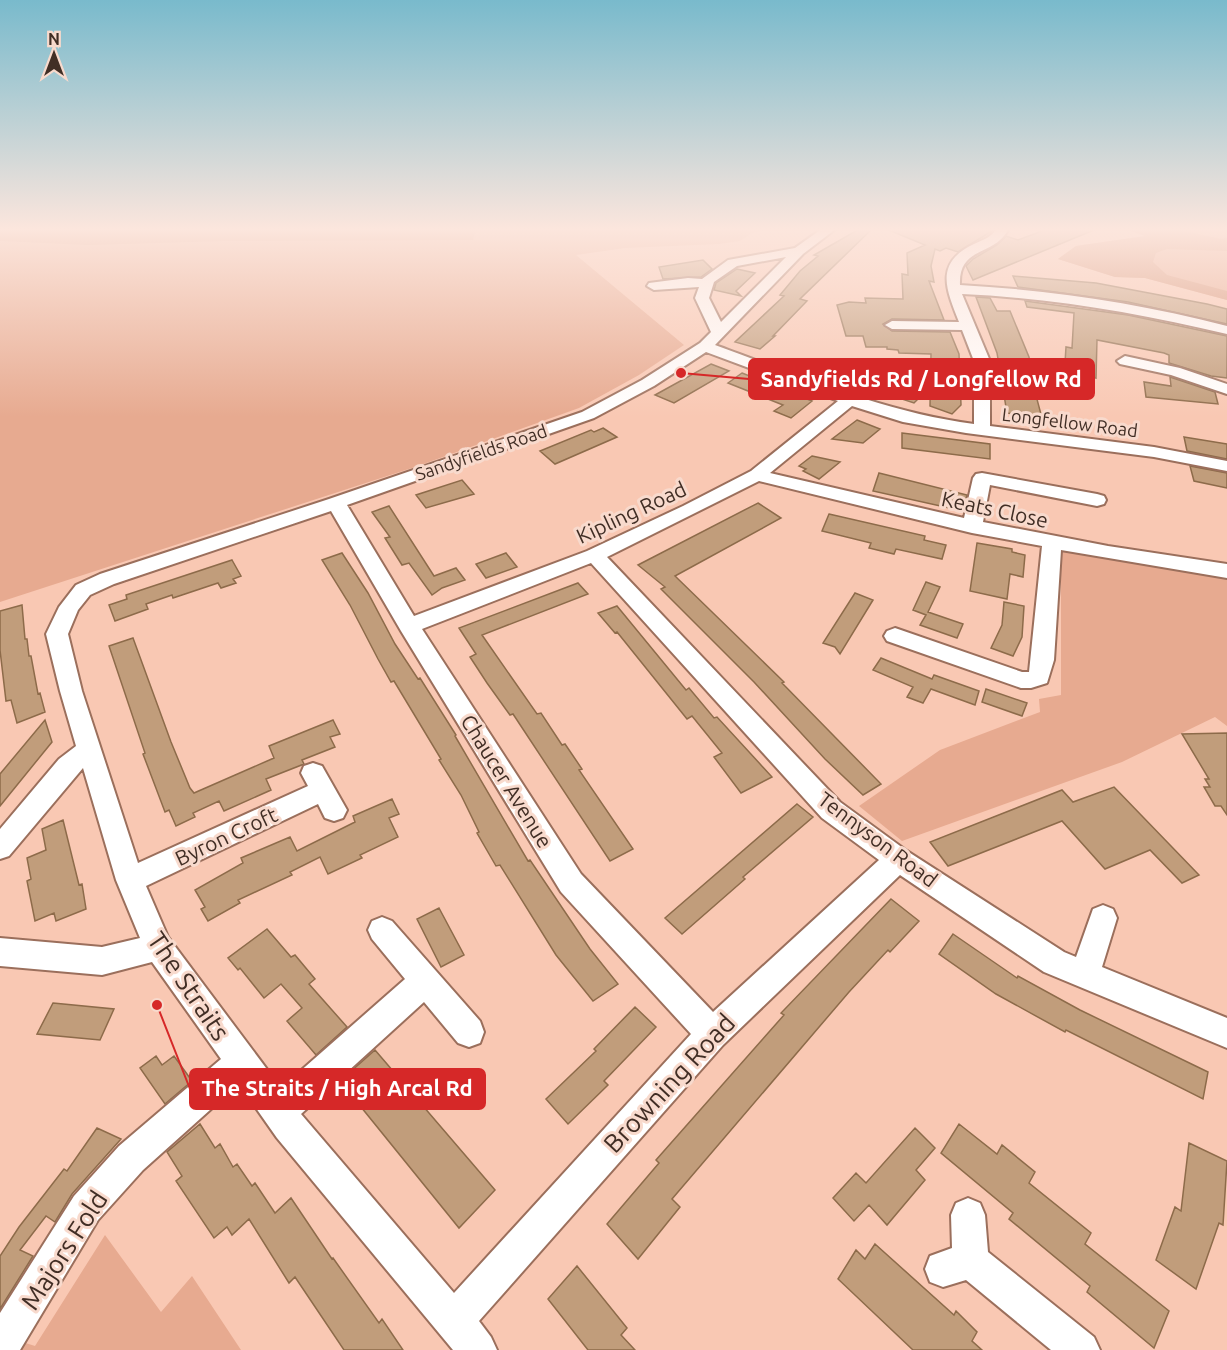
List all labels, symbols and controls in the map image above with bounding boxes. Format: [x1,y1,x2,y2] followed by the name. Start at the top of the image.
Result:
[24,24,84,84] north arrow
[48,30,60,48] text: N
[749,359,1094,399] callout: Sandyfields Rd / Longfellow Rd
[760,366,1082,391] text: Sandyfields Rd / Longfellow Rd
[1001,404,1139,440] street label: Longfellow Road
[412,420,550,484] street label: Sandyfields Road
[572,476,690,548] street label: Kipling Road
[939,486,1051,532] street label: Keats Close
[456,710,558,852] street label: Chaucer Avenue
[814,786,942,892] street label: Tennyson Road
[171,802,281,870] street label: Byron Croft
[142,926,236,1046] street label: The Straits
[598,1008,740,1158] street label: Browning Road
[190,1069,485,1109] callout: The Straits / High Arcal Rd
[201,1075,473,1100] text: The Straits / High Arcal Rd
[15,1185,113,1315] street label: Majors Fold

